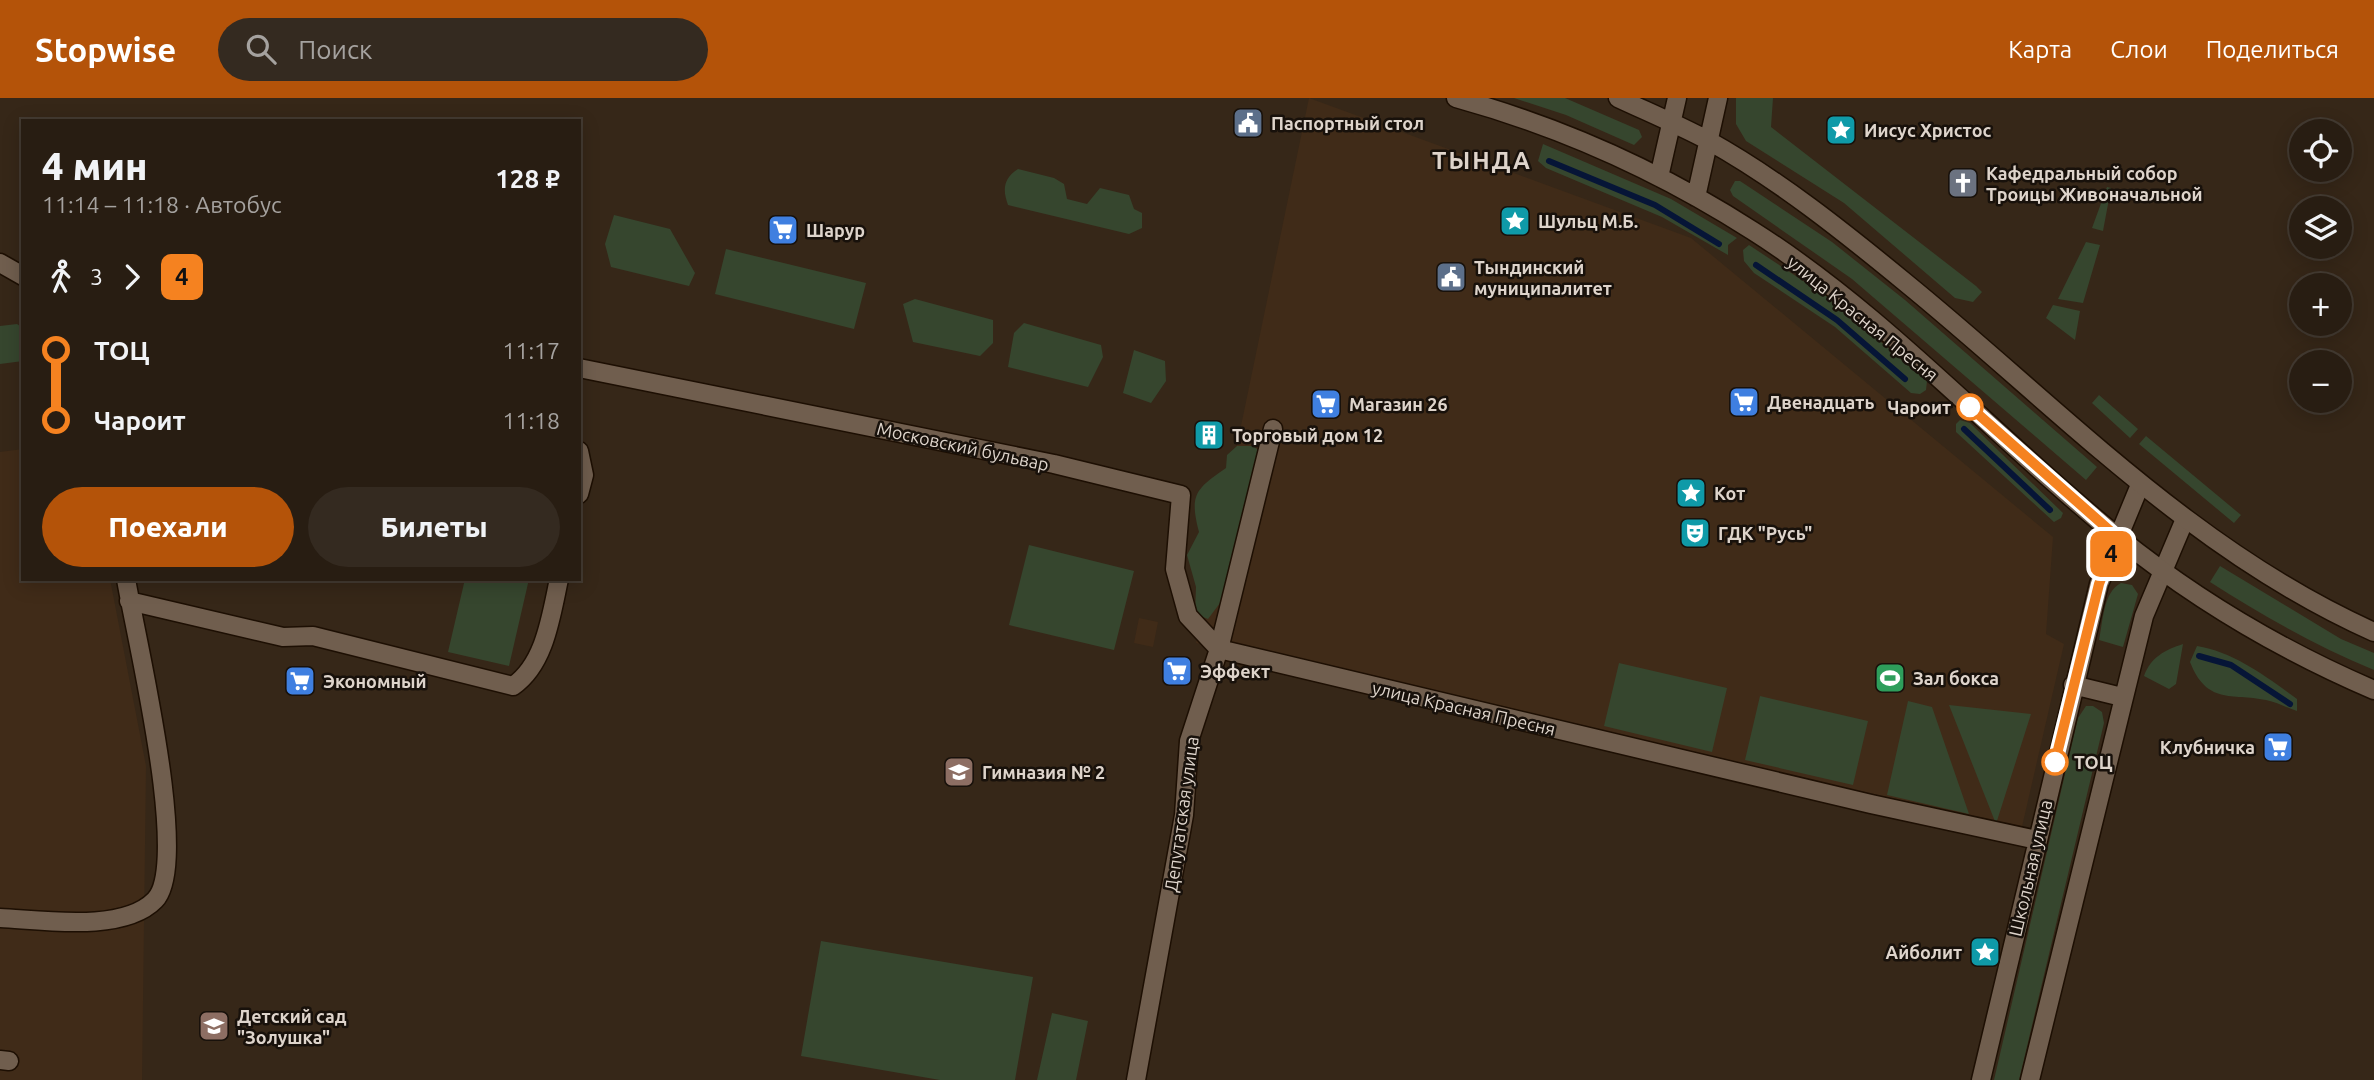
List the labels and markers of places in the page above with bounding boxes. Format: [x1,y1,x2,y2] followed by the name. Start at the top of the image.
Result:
[1231,106,1265,140] public building icon: Паспортный стол
[1271,113,1424,133] place label: Паспортный стол
[1824,113,1858,147] place icon: Иисус Христос
[1864,120,1991,140] place label: Иисус Христос
[1986,163,2203,204] place label: Кафедральный собор Троицы Живоначальной
[1946,166,1980,200] church icon: Кафедральный собор Троицы Живоначальной
[1498,204,1532,238] place icon: Шульц М.Б.
[1538,211,1638,231] place label: Шульц М.Б.
[766,213,800,247] supermarket icon: Шарур
[806,220,865,240] place label: Шарур
[1474,257,1612,298] place label: Тындинский муниципалитет
[1434,260,1468,294] public building icon: Тындинский муниципалитет
[1727,385,1761,419] supermarket icon: Двенадцать
[1309,387,1343,421] supermarket icon: Магазин 26
[1767,392,1874,412] place label: Двенадцать
[1349,394,1448,414] place label: Магазин 26
[1957,394,1983,420] marker: Чароит
[1888,397,1951,417] place label: Чароит
[1192,418,1226,452] building icon: Торговый дом 12
[1232,425,1383,445] place label: Торговый дом 12
[1674,476,1708,510] place icon: Кот
[1714,483,1745,503] place label: Кот
[1678,516,1712,550] theatre icon: ГДК "Русь"
[1718,523,1812,543] place label: ГДК "Русь"
[1160,654,1194,688] supermarket icon: Эффект
[1200,661,1270,681] place label: Эффект
[1873,661,1907,695] sports icon: Зал бокса
[283,664,317,698] supermarket icon: Экономный
[1913,668,1999,688] place label: Зал бокса
[323,671,427,691] place label: Экономный
[2261,730,2295,764] supermarket icon: Клубничка
[2160,737,2255,757] place label: Клубничка
[2042,749,2068,775] marker: ТОЦ
[2074,752,2113,772] place label: ТОЦ
[942,755,976,789] school or university icon: Гимназия № 2
[982,762,1105,782] place label: Гимназия № 2
[1968,935,2002,969] place icon: Айболит
[1886,942,1962,962] place label: Айболит
[237,1006,347,1047] place label: Детский сад "Золушка"
[197,1009,231,1043] school or university icon: Детский сад "Золушка"

